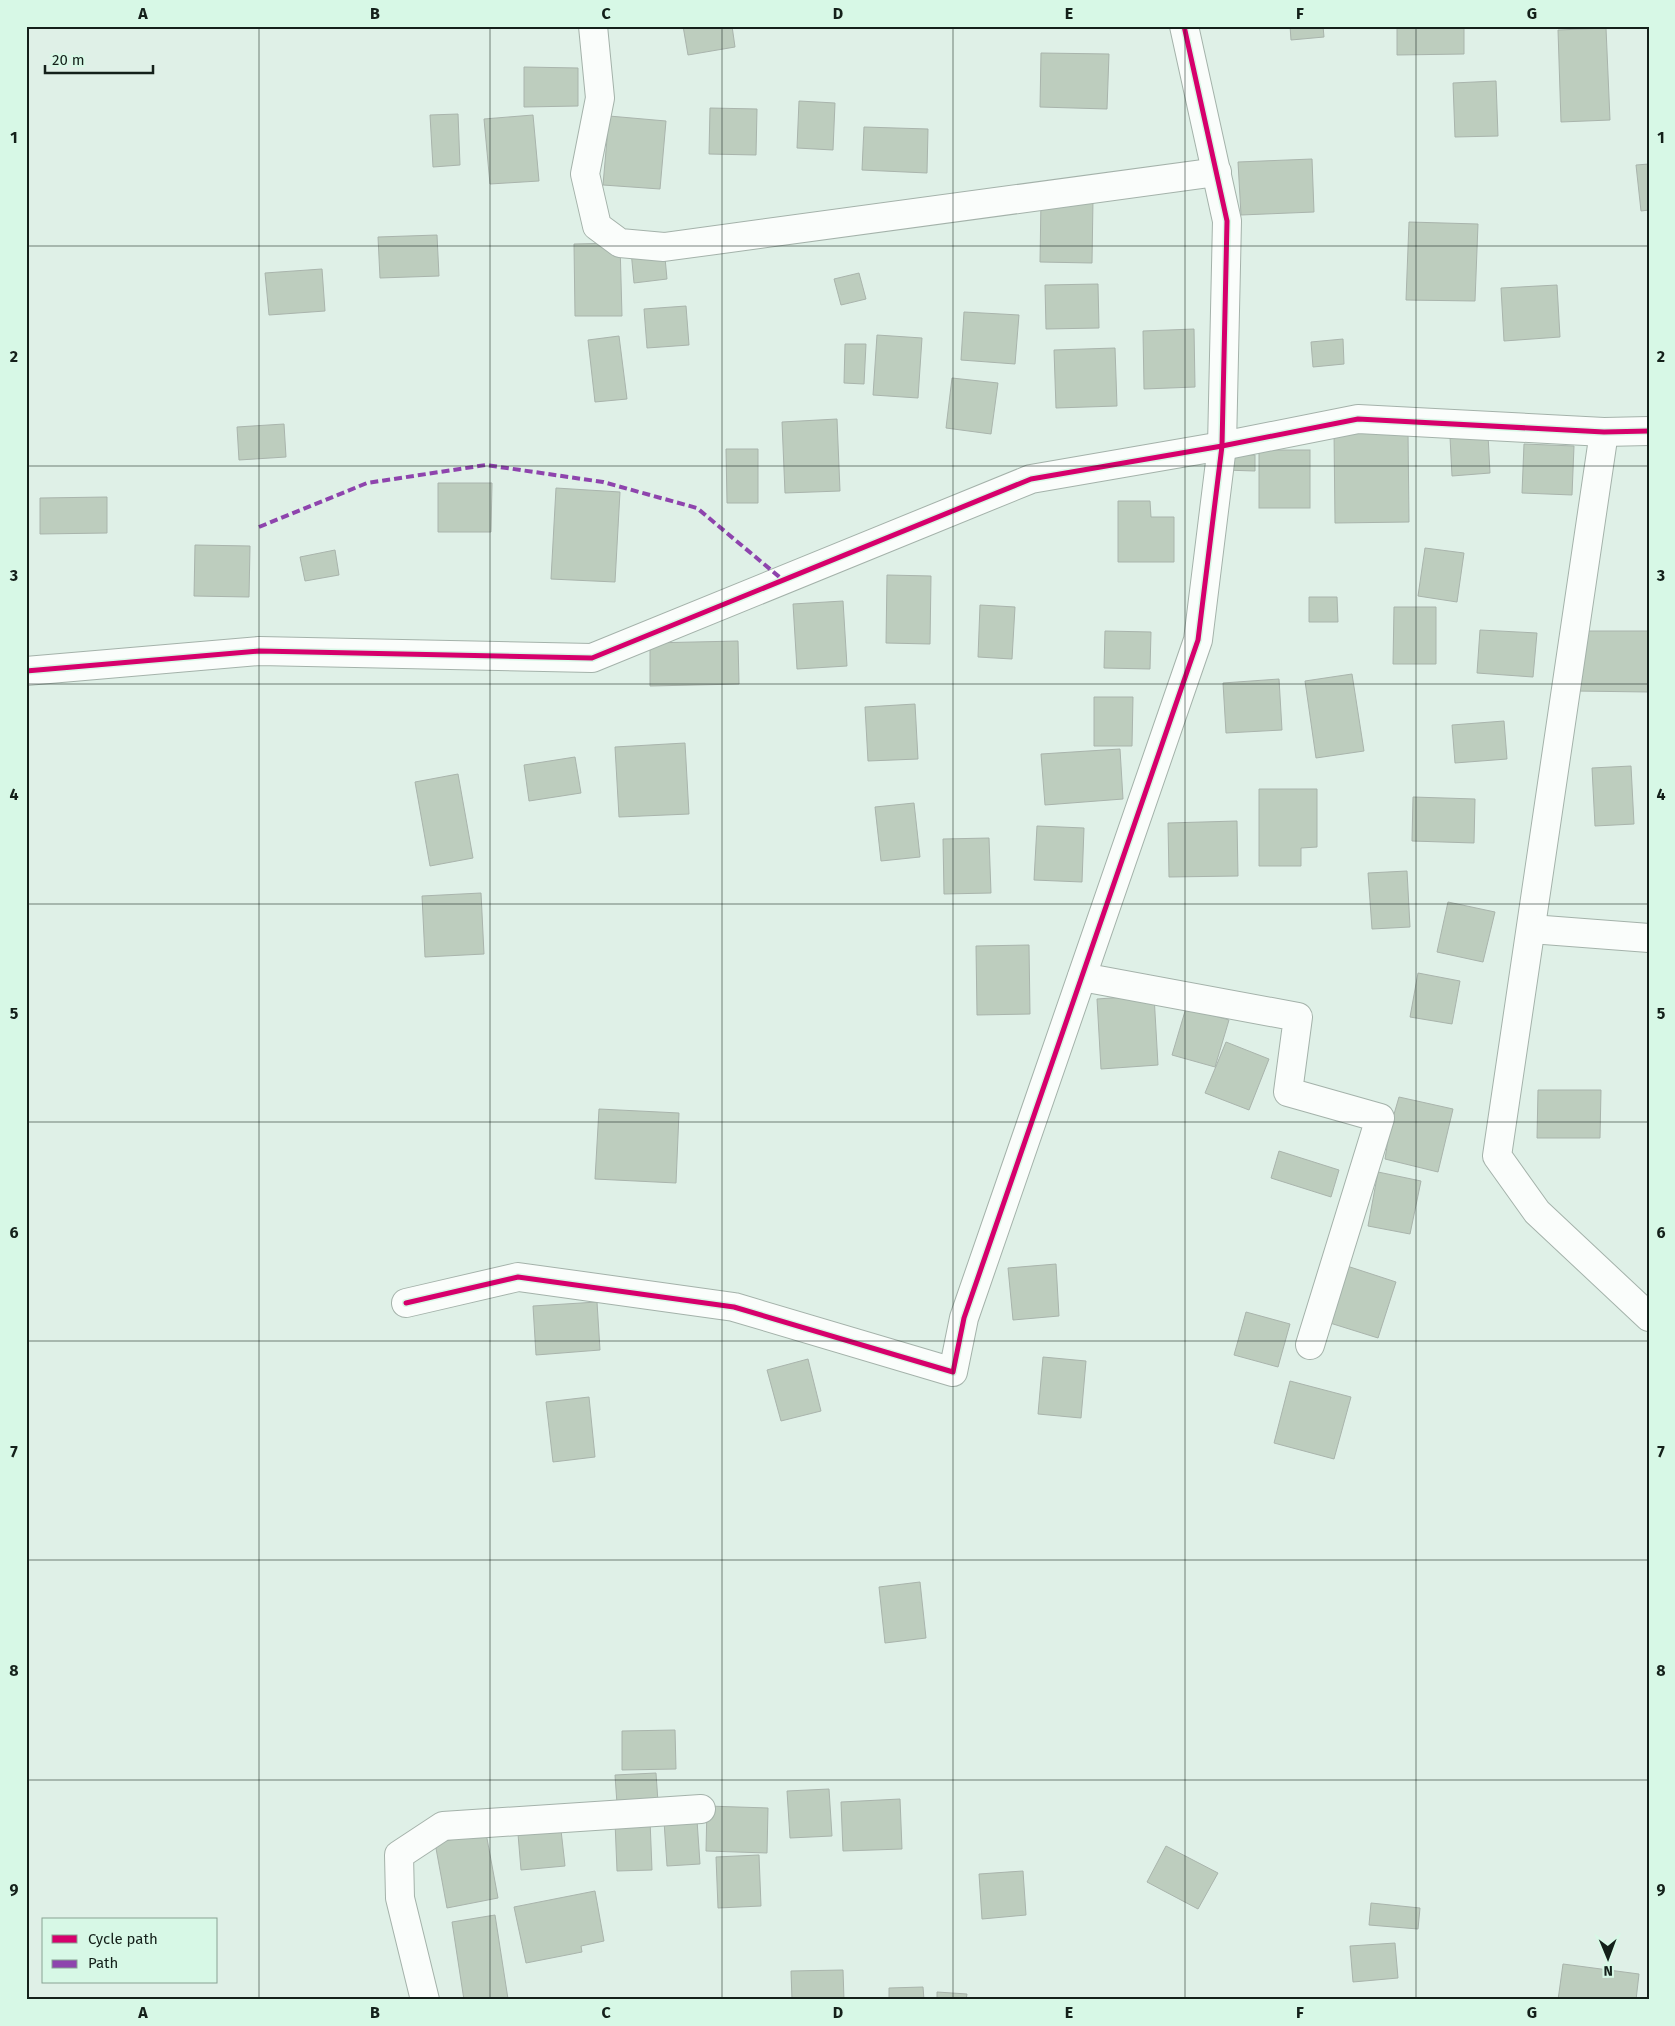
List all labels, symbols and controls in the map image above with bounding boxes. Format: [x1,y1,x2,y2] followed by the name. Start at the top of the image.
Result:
[137,4,148,23] text: A
[370,4,380,23] text: B
[601,4,611,23] text: C
[833,4,843,23] text: D
[1065,4,1073,23] text: E
[1296,4,1304,23] text: F
[1527,4,1537,23] text: G
[45,42,152,74] scale bar
[52,51,85,69] text: 20 m
[10,128,18,147] text: 1
[1657,128,1665,147] text: 1
[10,347,18,366] text: 2
[1657,347,1665,366] text: 2
[9,566,18,585] text: 3
[1656,566,1665,585] text: 3
[9,785,19,804] text: 4
[1656,785,1666,804] text: 4
[10,1004,19,1023] text: 5
[1657,1004,1666,1023] text: 5
[9,1223,19,1242] text: 6
[1656,1223,1666,1242] text: 6
[10,1442,18,1461] text: 7
[1657,1442,1665,1461] text: 7
[9,1661,19,1680] text: 8
[1656,1661,1666,1680] text: 8
[10,1880,19,1899] text: 9
[1657,1880,1666,1899] text: 9
[42,1918,218,1984] legend
[88,1930,158,1948] text: Cycle path
[1582,1934,1632,1984] north arrow
[88,1954,118,1972] text: Path
[1603,1962,1613,1979] text: N
[137,2003,148,2022] text: A
[370,2003,380,2022] text: B
[601,2003,611,2022] text: C
[833,2003,843,2022] text: D
[1065,2003,1073,2022] text: E
[1296,2003,1304,2022] text: F
[1527,2003,1537,2022] text: G

